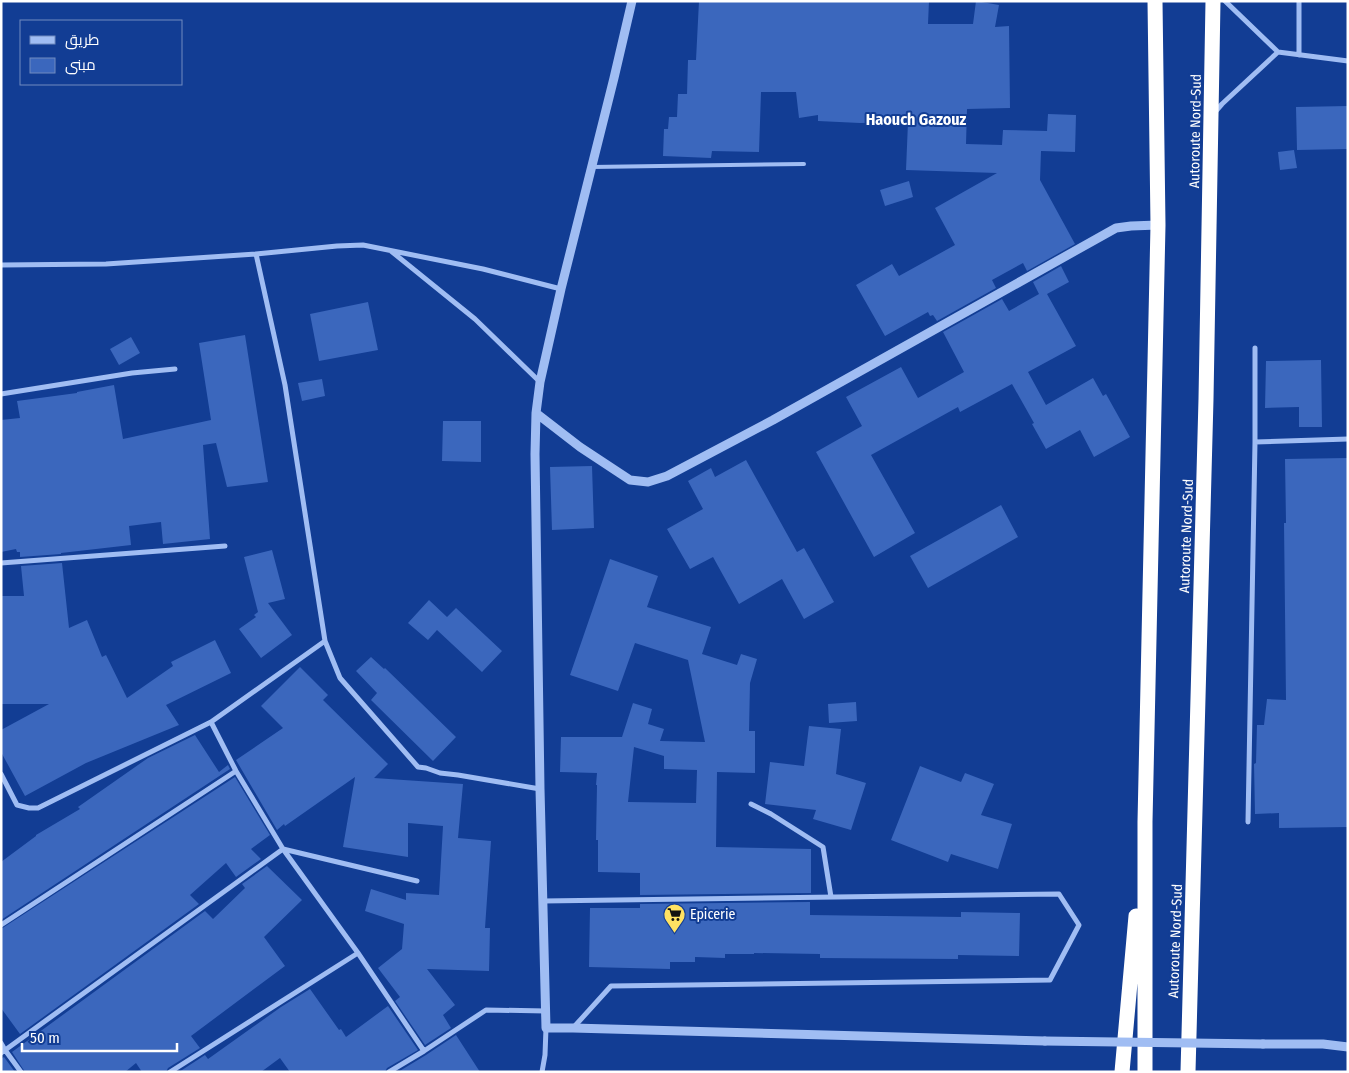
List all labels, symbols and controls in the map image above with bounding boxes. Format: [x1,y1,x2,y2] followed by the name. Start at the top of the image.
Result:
[20,20,182,85] legend
[65,31,99,50] text: طريق
[65,56,96,75] text: مبنى
[1186,74,1205,188] street label: Autoroute Nord-Sud
[866,110,967,129] district label: Haouch Gazouz
[1176,479,1197,593] street label: Autoroute Nord-Sud
[1165,884,1186,998] street label: Autoroute Nord-Sud
[662,902,686,933] supermarket icon: Epicerie
[690,906,735,923] place label: Epicerie
[22,1020,178,1052] scale bar
[30,1029,60,1047] text: 50 m

